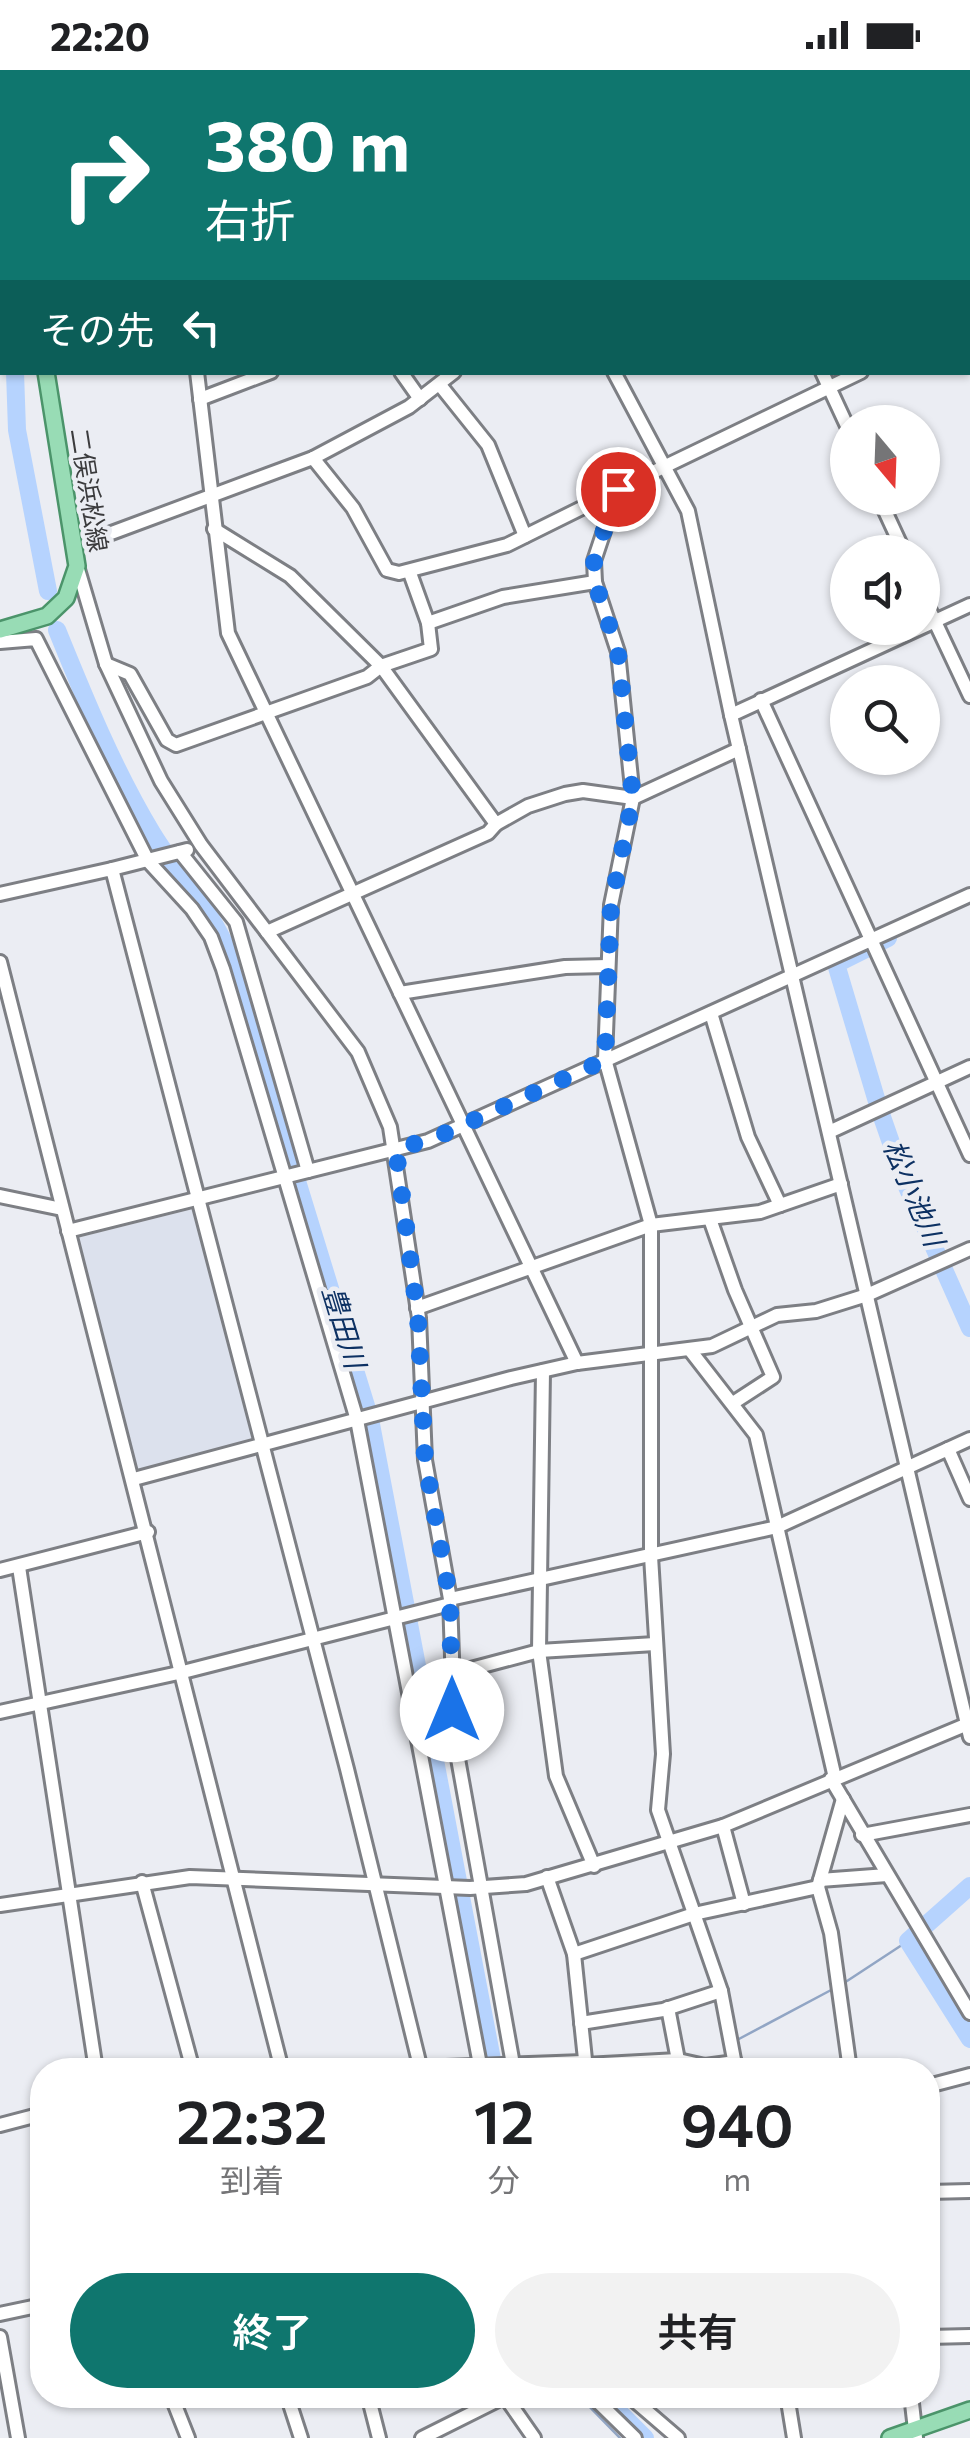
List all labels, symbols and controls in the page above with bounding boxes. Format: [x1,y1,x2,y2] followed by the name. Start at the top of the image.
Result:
[50,12,150,59] text: 22:20
[205,100,410,185] text: 380 m
[40,110,170,240] icon: right
[205,191,295,246] text: 右折
[174,300,229,355] icon: left
[40,305,154,352] text: その先
[830,405,940,515] north arrow
[830,405,940,775] map controls
[65,426,115,554] street label: 二俣浜松線
[576,447,661,532] pin
[591,462,646,517] icon: arrive
[830,535,940,645] button: sound
[830,665,940,775] button: search
[877,1134,954,1254] water label: 松小池川
[316,1282,374,1375] water label: 豊田川
[400,1658,504,1762] position arrow
[176,2083,328,2156] text: 22:32
[474,2083,534,2156] text: 12
[681,2086,794,2159] text: 940
[723,2158,751,2198] text: m
[220,2159,284,2199] text: 到着
[488,2159,520,2199] text: 分
[70,2273,475,2388] button: 終了
[495,2273,900,2388] button: 共有

